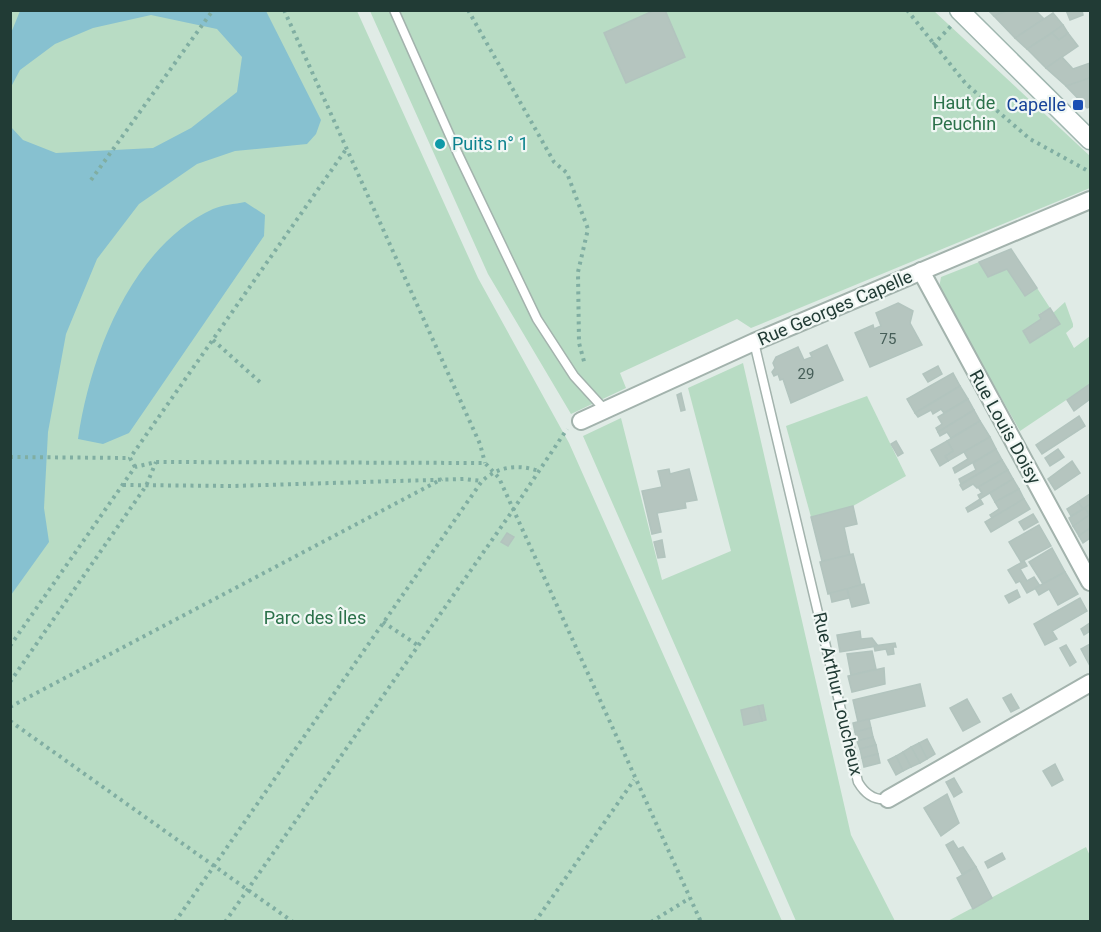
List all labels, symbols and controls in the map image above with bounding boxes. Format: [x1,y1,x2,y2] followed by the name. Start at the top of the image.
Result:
[932,92,996,134] park label: Haut de Peuchin
[1007,94,1066,115] place label: Capelle
[1071,98,1085,112] marker: Capelle
[452,133,529,154] place label: Puits n° 1
[433,137,447,151] marker: Puits n° 1
[754,265,915,350] street label: Rue Georges Capelle
[880,330,896,348] house number: 75
[798,365,814,383] house number: 29
[965,366,1046,488] street label: Rue Louis Doisy
[264,607,366,628] park label: Parc des Îles
[809,610,868,778] street label: Rue Arthur Loucheux

